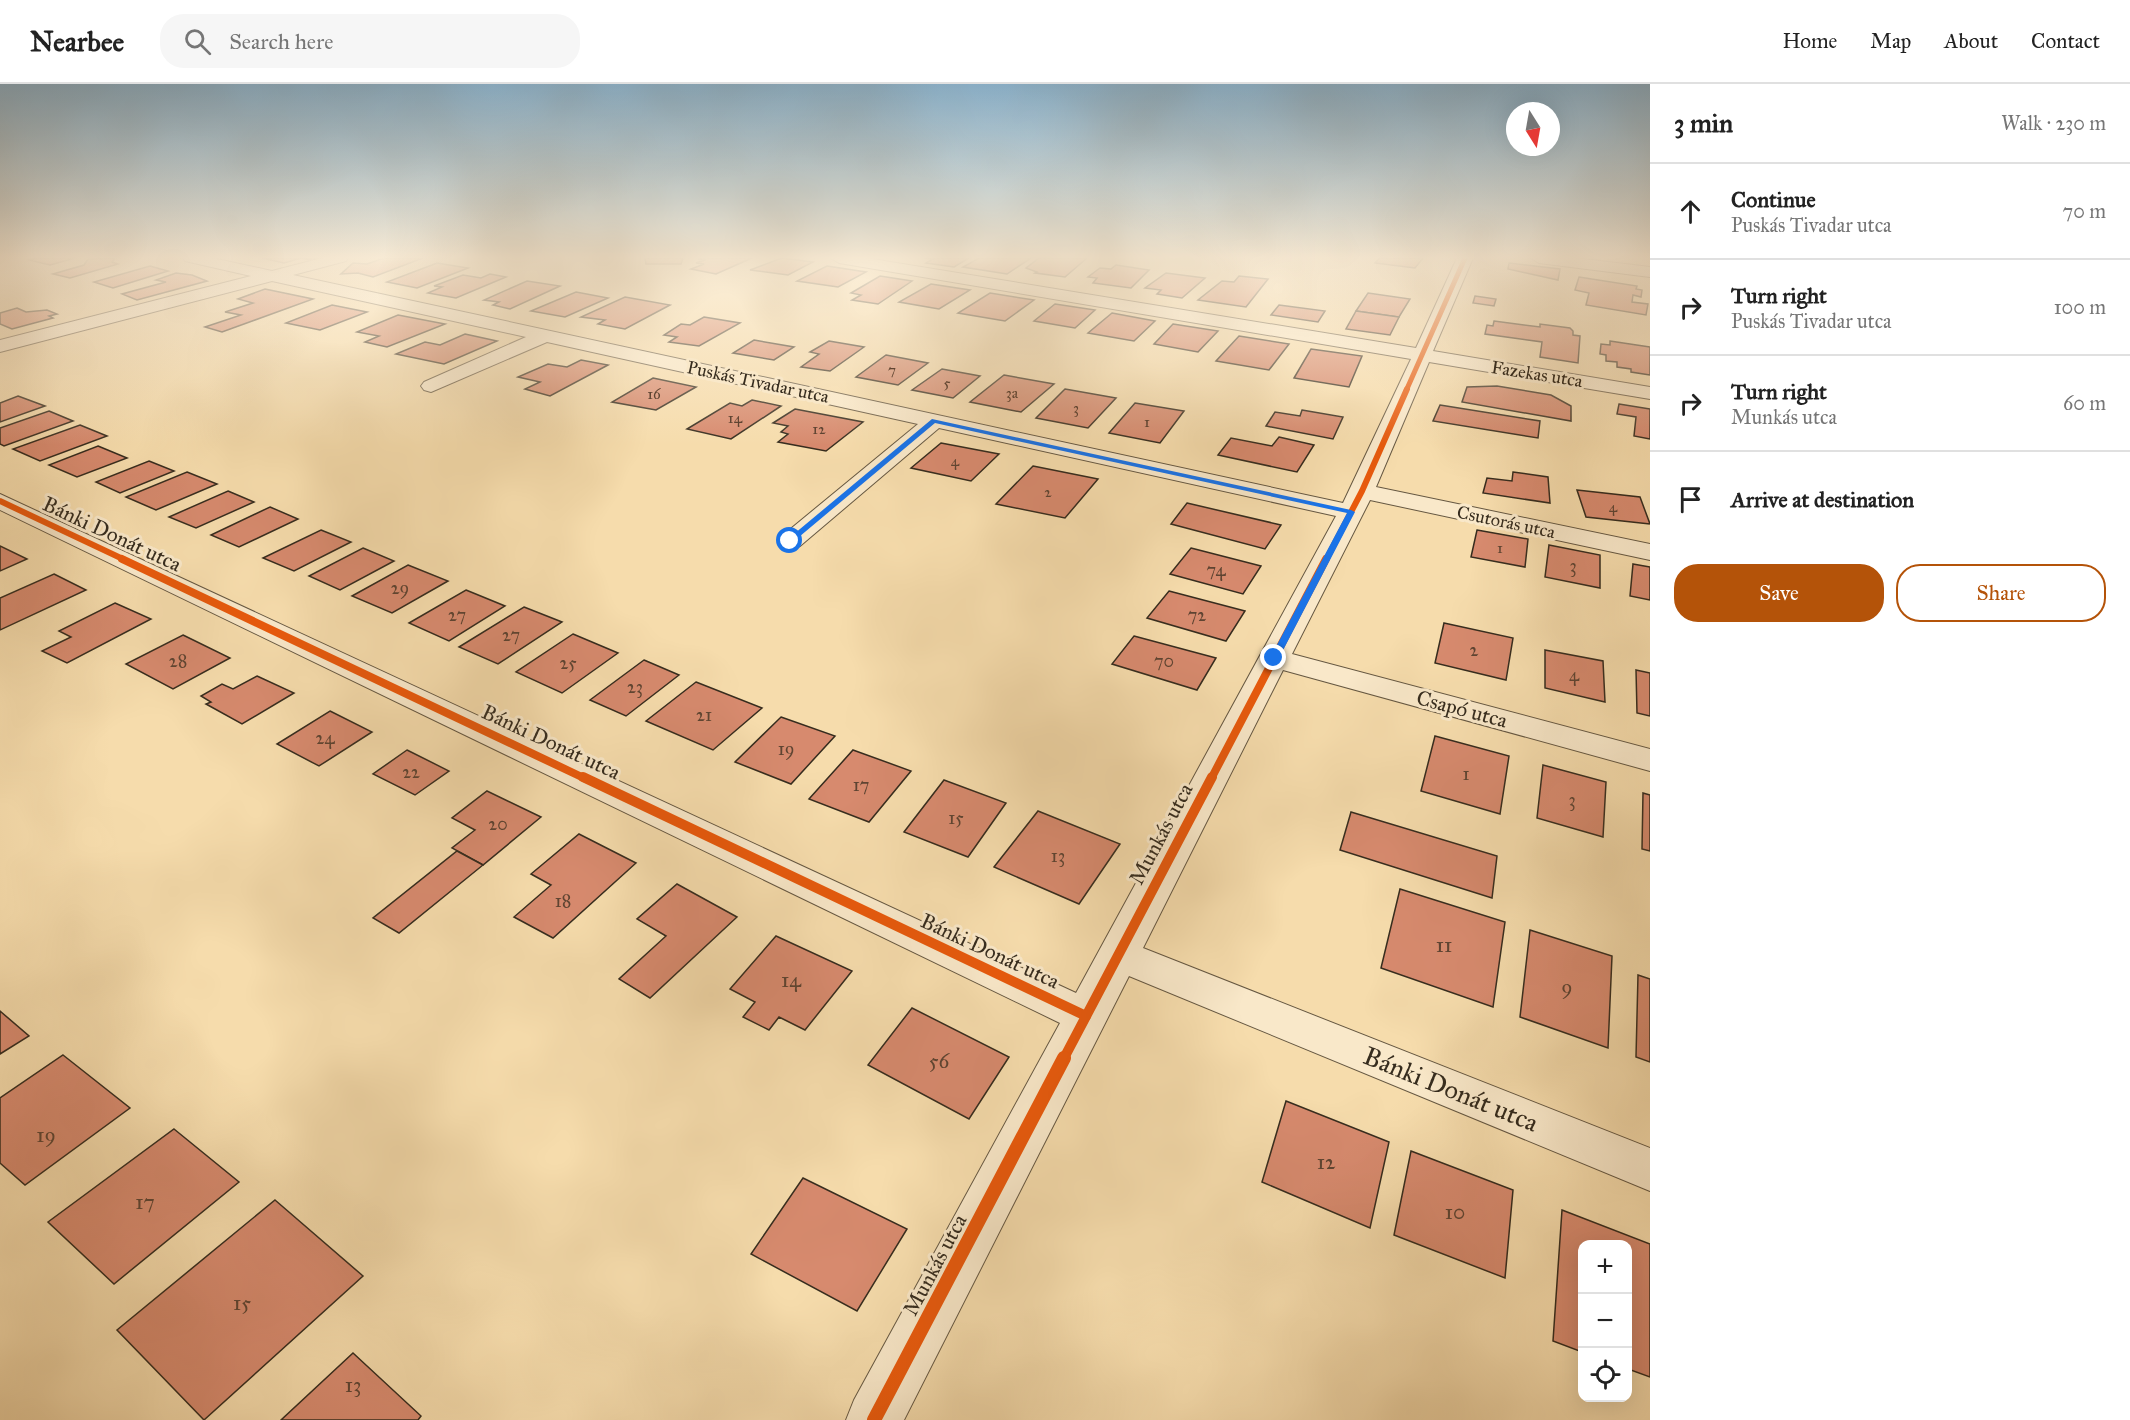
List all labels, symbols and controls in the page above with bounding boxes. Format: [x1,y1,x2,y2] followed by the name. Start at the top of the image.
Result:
[160,14,580,68] search box
[30,24,124,59] text: Nearbee
[181,25,214,58] icon: search
[229,28,333,55] text: Search here
[1782,28,1837,54] text: Home
[1870,28,1911,54] text: Map
[1944,28,1998,54] text: About
[2031,28,2100,54] text: Contact
[1506,102,1560,156] north arrow
[1674,107,1733,139] text: 3 min
[2001,111,2106,135] text: Walk · 230 m
[1731,186,1816,213] text: Continue
[1674,195,1707,228] icon: ahead
[2063,199,2106,223] text: 70 m
[1731,213,1892,237] text: Puskás Tivadar utca
[1731,282,1827,309] text: Turn right
[1674,291,1707,324] icon: right
[2054,295,2106,319] text: 100 m
[1731,309,1892,333] text: Puskás Tivadar utca
[685,356,831,408] street label: Puskás Tivadar utca
[1490,356,1585,392] street label: Fazekas utca
[888,361,896,379] house number: 7
[944,374,951,392] house number: 5
[1731,378,1827,405] text: Turn right
[1006,384,1019,402] house number: 3a
[647,385,662,403] house number: 16
[1674,387,1707,420] icon: right
[2063,391,2106,415] text: 60 m
[1073,399,1079,417] house number: 3
[1731,405,1837,429] text: Munkás utca
[728,409,743,427] house number: 14
[1144,413,1150,431] house number: 1
[812,420,826,438] house number: 12
[951,452,960,470] house number: 4
[1044,483,1052,501] house number: 2
[1674,483,1707,516] icon: arrive
[1731,486,1914,513] text: Arrive at destination
[39,491,186,578] street label: Bánki Donát utca
[1609,498,1618,516] house number: 4
[1455,501,1558,543] street label: Csutorás utca
[776,527,802,553] route start
[1497,539,1503,557] house number: 1
[1569,555,1577,577] house number: 3
[1206,559,1227,581] house number: 74
[1674,564,1884,622] button: Save
[1896,564,2106,622] button: Share
[391,577,409,599] house number: 29
[448,604,466,626] house number: 27
[1188,604,1206,626] house number: 72
[502,624,520,646] house number: 27
[1470,639,1479,661] house number: 2
[1260,644,1286,670] route end
[169,650,187,672] house number: 28
[1154,650,1174,672] house number: 70
[559,652,577,674] house number: 25
[1569,664,1580,686] house number: 4
[627,676,643,698] house number: 23
[1414,684,1510,734] street label: Csapó utca
[478,699,625,786] street label: Bánki Donát utca
[696,704,712,726] house number: 21
[316,727,335,749] house number: 24
[778,738,794,760] house number: 19
[402,761,420,783] house number: 22
[1462,763,1470,785] house number: 1
[853,774,869,796] house number: 17
[1123,779,1199,889] street label: Munkás utca
[1568,789,1576,811] house number: 3
[948,807,964,829] house number: 15
[488,813,508,835] house number: 20
[1051,845,1065,867] house number: 13
[555,890,571,912] house number: 18
[917,908,1064,995] street label: Bánki Donát utca
[1436,932,1452,958] house number: 11
[781,967,802,993] house number: 14
[1561,974,1573,1000] house number: 9
[1359,1039,1543,1139] street label: Bánki Donát utca
[929,1048,950,1074] house number: 56
[36,1122,56,1148] house number: 19
[1317,1149,1336,1175] house number: 12
[135,1189,155,1215] house number: 17
[1445,1199,1465,1225] house number: 10
[897,1210,973,1320] street label: Munkás utca
[1578,1240,1632,1402] map controls
[1578,1240,1632,1294] button: +
[233,1290,251,1316] house number: 15
[1578,1294,1632,1348] button: −
[1578,1348,1632,1402] button: locate
[345,1372,361,1398] house number: 13

